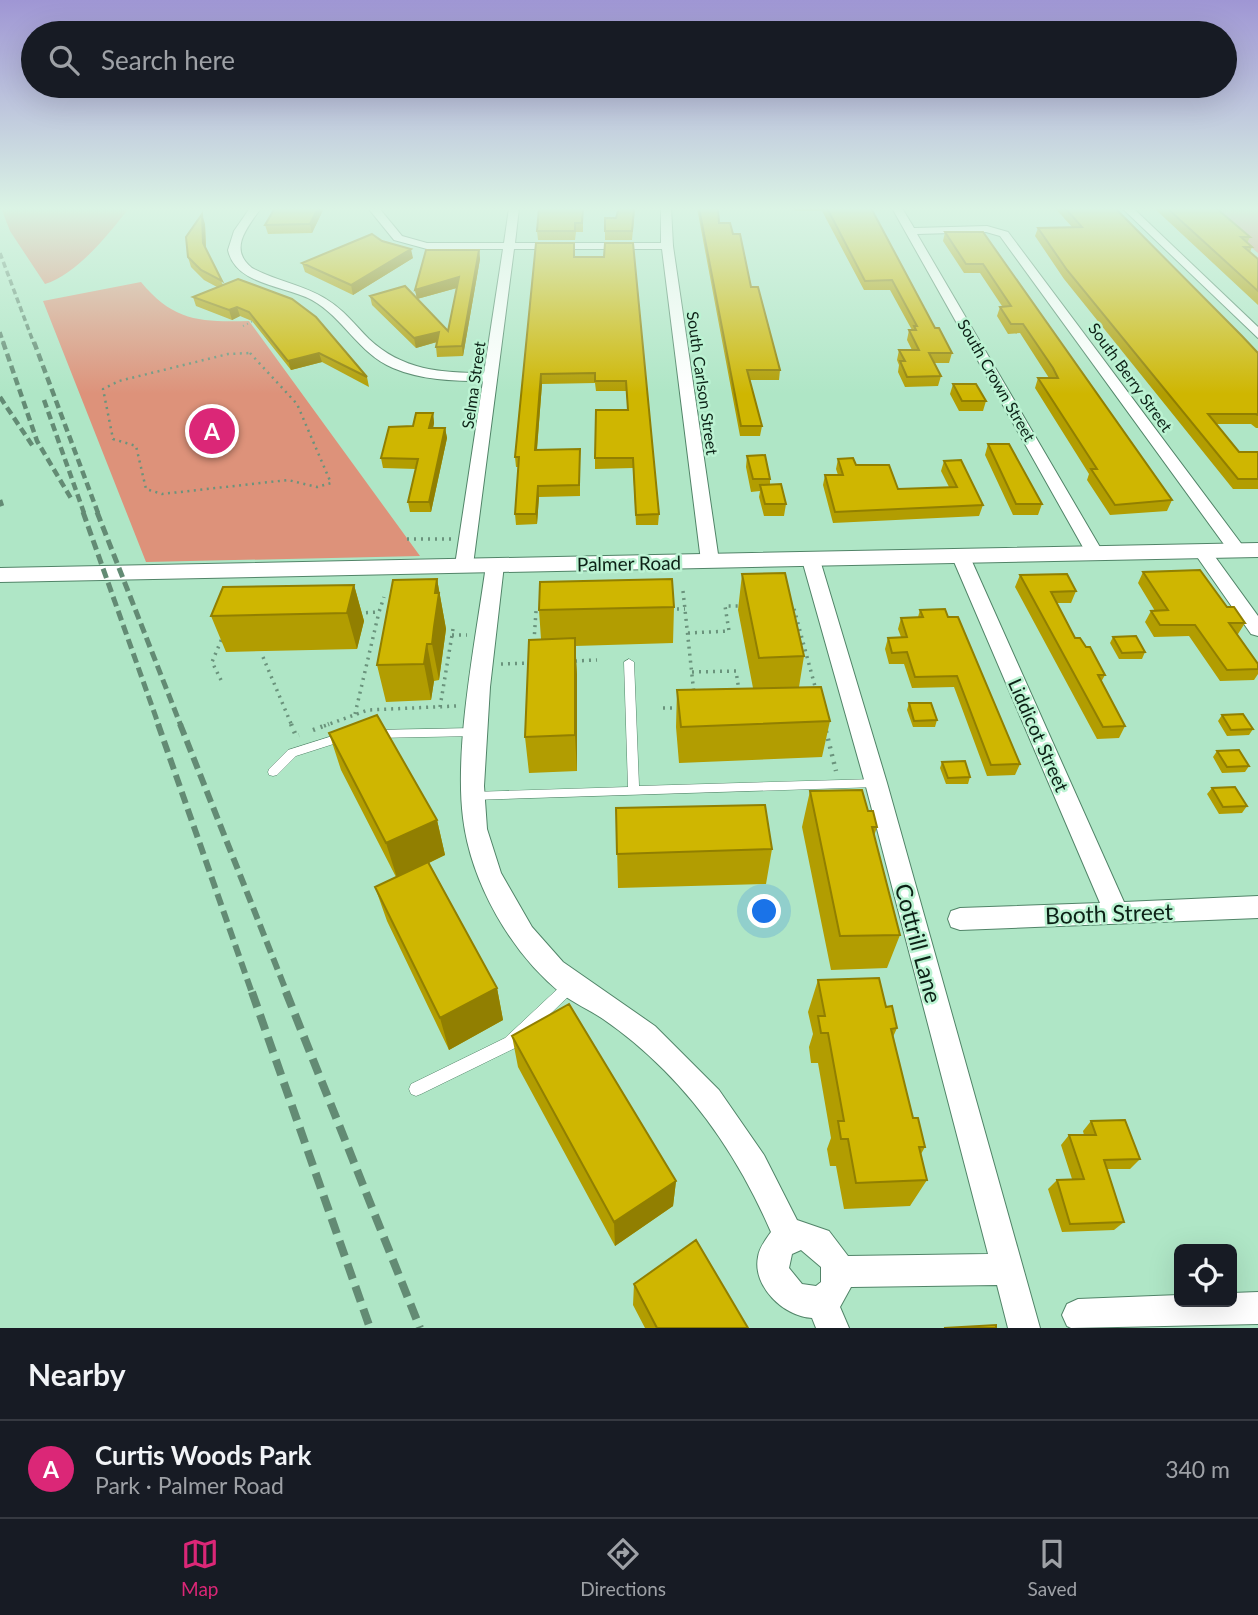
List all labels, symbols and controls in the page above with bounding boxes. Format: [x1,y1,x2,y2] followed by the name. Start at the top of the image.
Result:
[21,21,1237,98] search box
[45,41,83,79] icon: search
[101,44,235,76] text: Search here
[684,310,723,456] street label: South Carlson Street
[954,315,1040,445] street label: South Crown Street
[1085,319,1177,435] street label: South Berry Street
[457,340,489,430] street label: Selma Street
[189,405,235,457] pin: A
[577,551,681,575] street label: Palmer Road
[1004,675,1074,795] street label: Liddicot Street
[890,880,948,1006] street label: Cottrill Lane
[747,894,781,928] your location
[1044,897,1174,929] street label: Booth Street
[1174,1244,1237,1307] map controls
[1174,1244,1237,1307] button: locate
[28,1356,126,1392] text: Nearby
[95,1439,311,1471] text: Curtis Woods Park
[43,1455,59,1483] text: A
[1165,1455,1230,1483] text: 340 m
[95,1471,284,1499] text: Park · Palmer Road
[181,1535,219,1600] tab: Map
[580,1535,666,1600] tab: Directions
[1028,1535,1077,1600] tab: Saved

